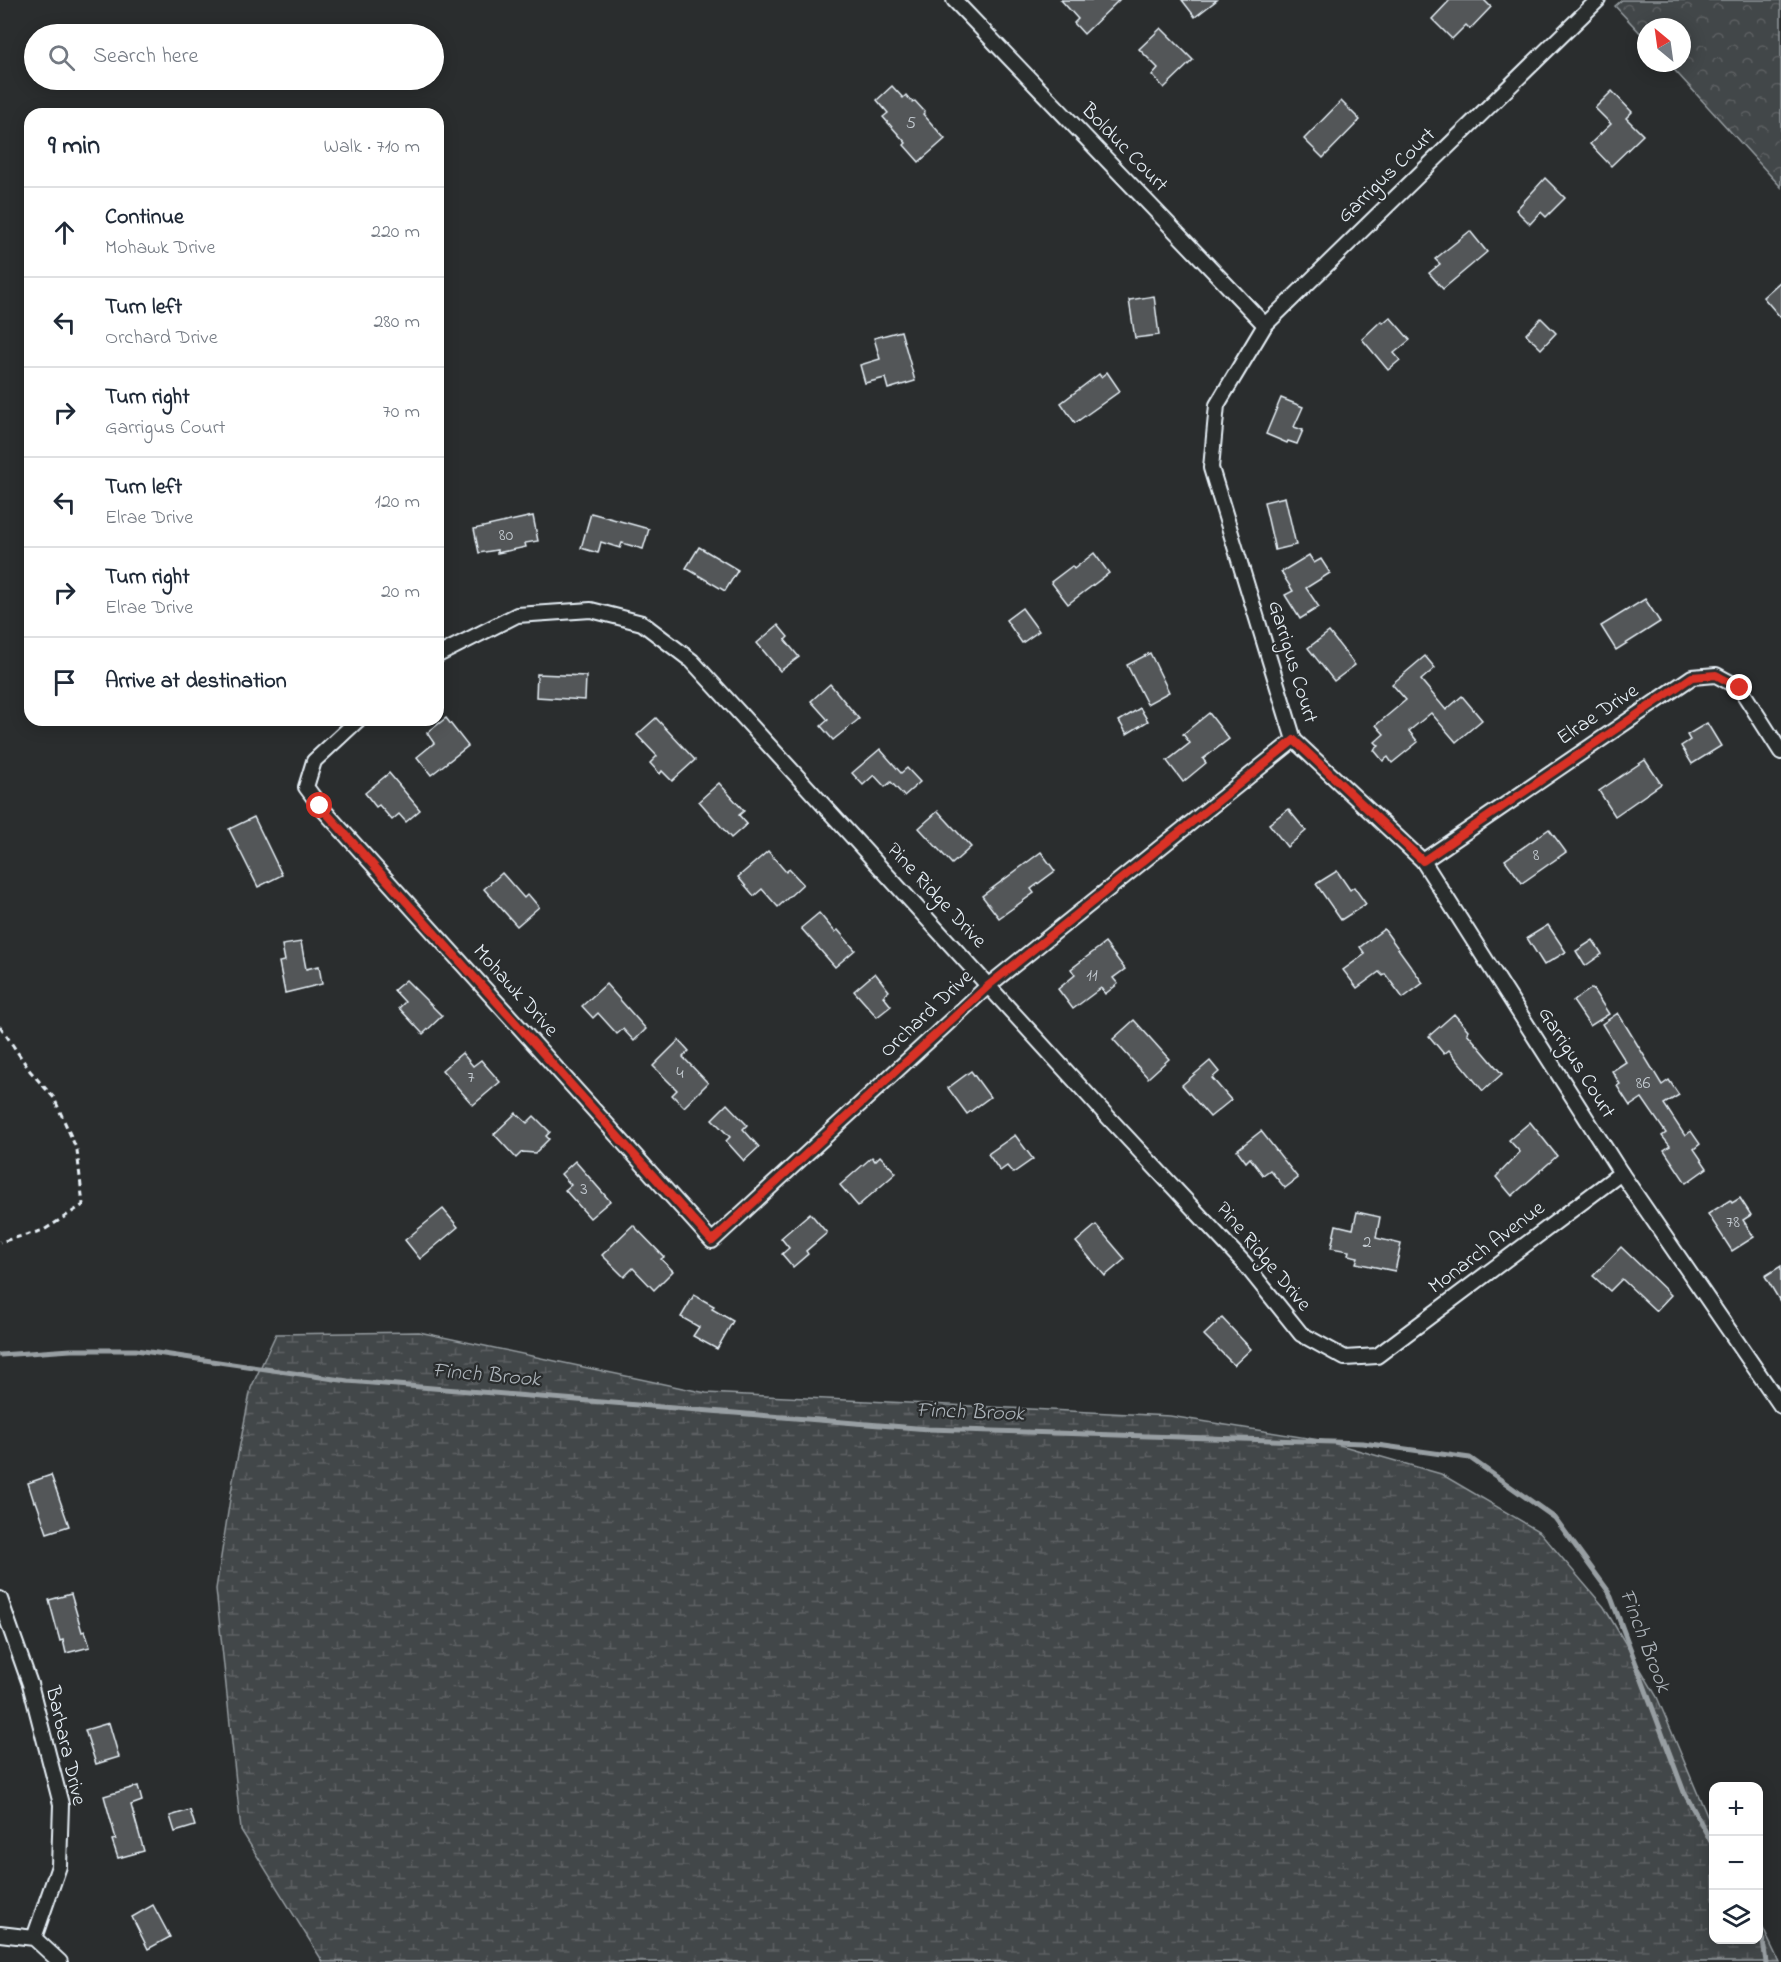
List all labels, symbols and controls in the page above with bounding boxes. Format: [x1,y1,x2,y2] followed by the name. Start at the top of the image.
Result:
[1637,18,1691,72] north arrow
[24,24,444,90] search box
[45,41,78,74] icon: search
[93,41,198,73] text: Search here
[1073,96,1174,200] street label: Bolduc Court
[906,111,916,137] house number: 5
[1331,121,1444,232] street label: Garrigus Court
[48,128,100,166] text: 9 min
[324,133,420,162] text: Walk · 710 m
[105,202,184,234] text: Continue
[48,216,81,249] icon: ahead
[371,218,420,247] text: 220 m
[105,234,215,263] text: Mohawk Drive
[105,292,182,324] text: Turn left
[48,306,81,339] icon: left
[373,308,420,337] text: 280 m
[105,324,218,353] text: Orchard Drive
[105,382,190,414] text: Turn right
[48,396,81,429] icon: right
[383,398,420,427] text: 70 m
[105,414,226,443] text: Garrigus Court
[105,472,182,504] text: Turn left
[48,486,81,519] icon: left
[375,488,420,517] text: 120 m
[105,504,193,533] text: Elrae Drive
[499,523,513,549] house number: 80
[105,562,190,594] text: Turn right
[48,576,81,609] icon: right
[381,578,420,607] text: 20 m
[105,594,193,623] text: Elrae Drive
[1257,597,1325,728] street label: Garrigus Court
[48,666,81,699] icon: arrive
[105,666,287,698] text: Arrive at destination
[1726,674,1752,700] route end
[1551,676,1645,753] street label: Elrae Drive
[306,792,332,818] route start
[878,836,993,957] street label: Pine Ridge Drive
[1533,843,1540,869] house number: 8
[465,938,565,1045] street label: Mohawk Drive
[873,962,981,1065] street label: Orchard Drive
[1086,963,1098,989] house number: 11
[1528,1001,1622,1126] street label: Garrigus Court
[676,1061,684,1087] house number: 4
[467,1065,475,1091] house number: 7
[1636,1071,1650,1097] house number: 86
[580,1177,588,1203] house number: 3
[1422,1194,1552,1302] street label: Monarch Avenue
[1207,1196,1318,1320] street label: Pine Ridge Drive
[1726,1210,1740,1236] house number: 78
[1363,1230,1372,1256] house number: 2
[431,1355,543,1397] water label: Finch Brook
[915,1395,1026,1431] water label: Finch Brook
[1610,1585,1679,1699] water label: Finch Brook
[37,1683,93,1809] street label: Barbara Drive
[1709,1782,1763,1944] map controls
[1709,1782,1763,1836] button: +
[1709,1836,1763,1890] button: −
[1709,1890,1763,1944] button: layers

